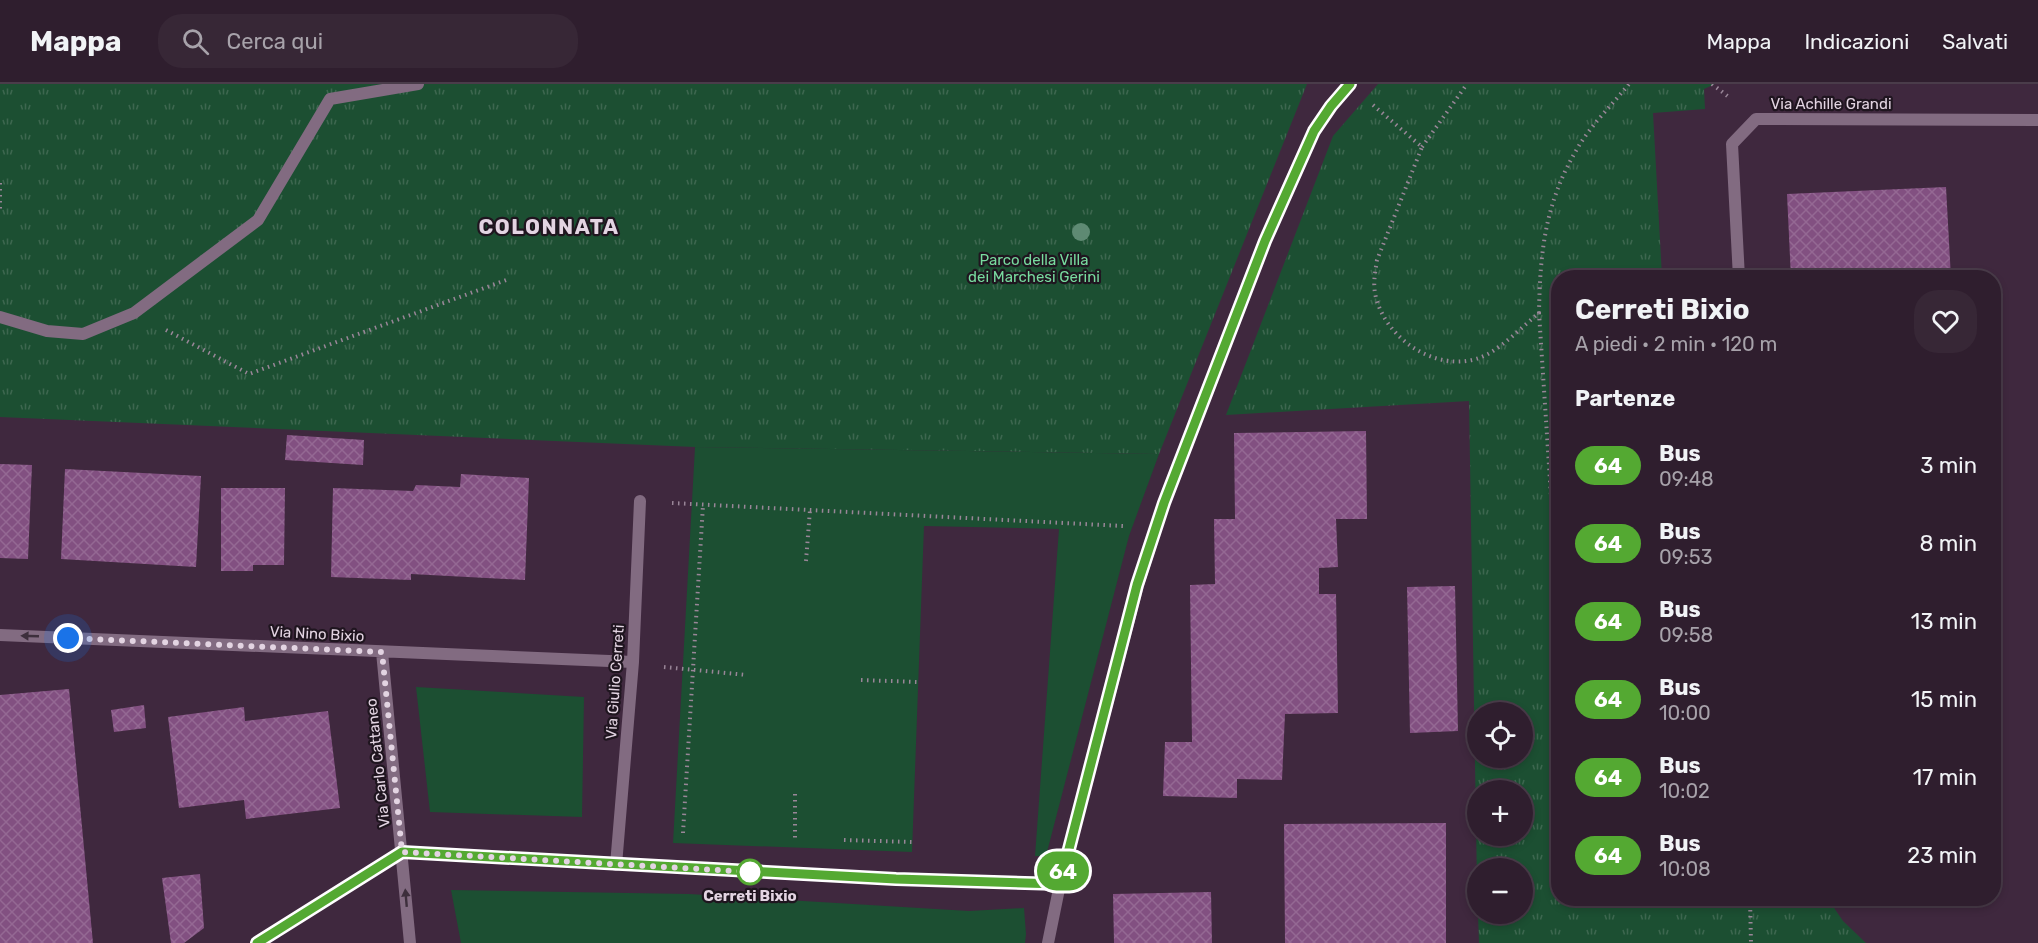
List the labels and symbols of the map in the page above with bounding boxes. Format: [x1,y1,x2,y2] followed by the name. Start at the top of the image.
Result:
[1770,95,1892,113] street label: Via Achille Grandi
[478,214,620,239] district label: COLONNATA
[968,251,1100,286] park label: Parco della Villa dei Marchesi Gerini
[53,623,83,653] your location
[269,623,365,645] street label: Via Nino Bixio
[602,624,628,740] street label: Via Giulio Cerreti
[21,632,40,641] one-way arrow
[362,698,394,828] street label: Via Carlo Cattaneo
[1036,852,1090,890] line badge: 64
[737,859,763,885] marker: Cerreti Bixio
[703,887,797,905] place label: Cerreti Bixio
[401,888,411,907] one-way arrow

